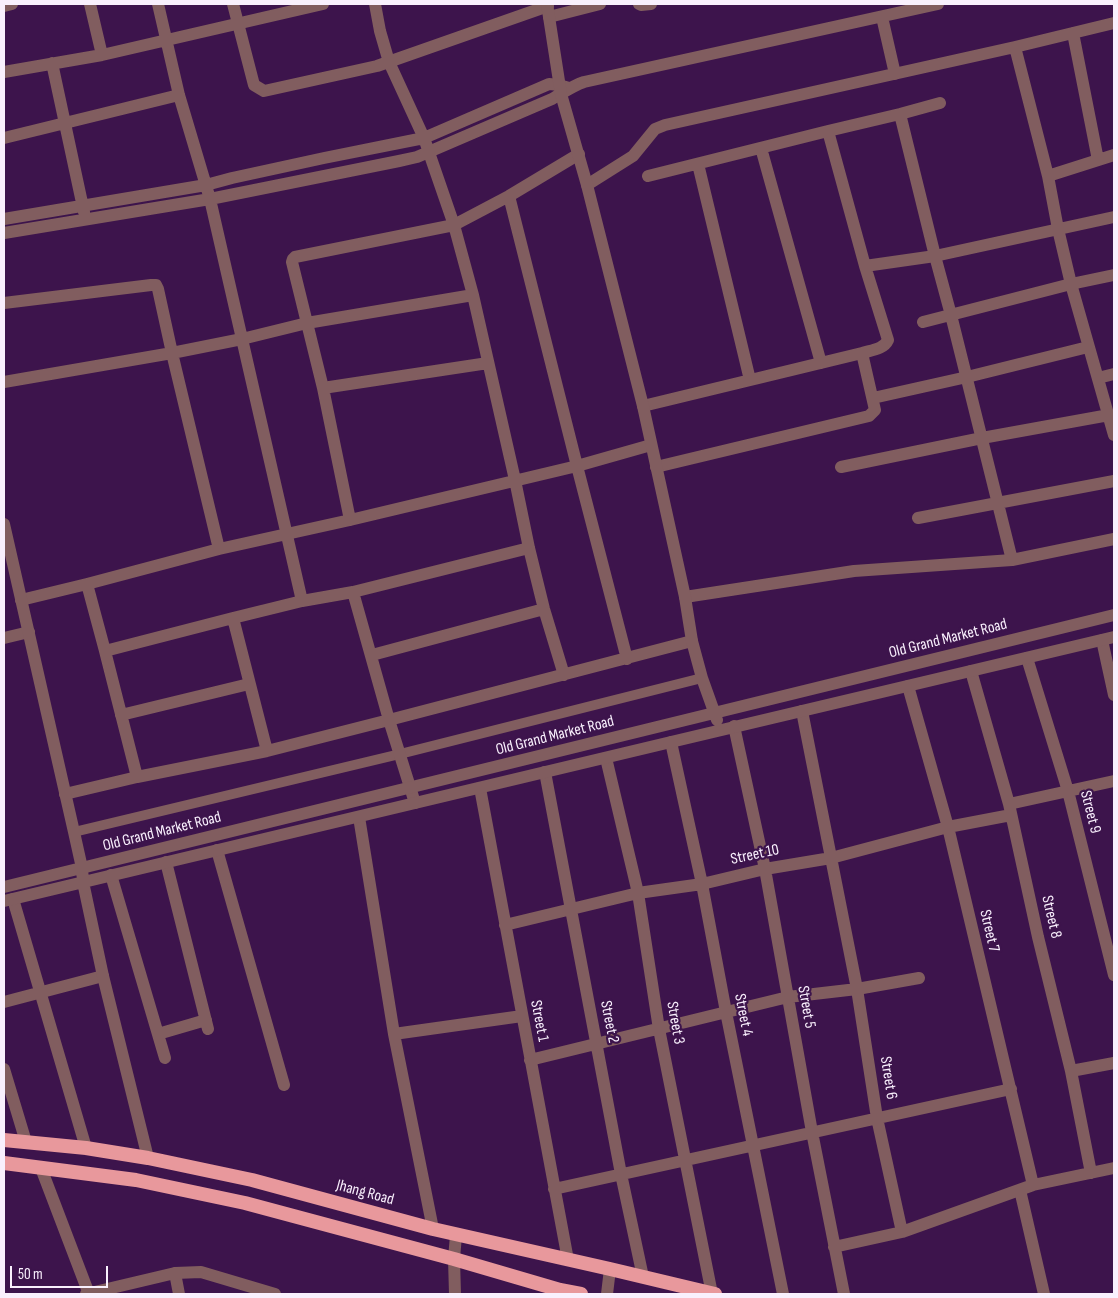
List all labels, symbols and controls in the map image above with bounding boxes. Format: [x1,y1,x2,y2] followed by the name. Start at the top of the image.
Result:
[887,615,1009,663] street label: Old Grand Market Road
[494,712,616,760] street label: Old Grand Market Road
[1075,789,1105,835] street label: Street 9
[101,808,223,856] street label: Old Grand Market Road
[729,841,781,869] street label: Street 10
[1037,894,1065,940] street label: Street 8
[975,908,1003,954] street label: Street 7
[793,984,819,1030] street label: Street 5
[729,992,757,1038] street label: Street 4
[526,999,552,1043] street label: Street 1
[595,999,623,1045] street label: Street 2
[662,1000,688,1046] street label: Street 3
[875,1055,901,1101] street label: Street 6
[334,1176,396,1210] street label: Jhang Road
[12,1256,110,1288] scale bar
[18,1265,43,1284] text: 50 m

